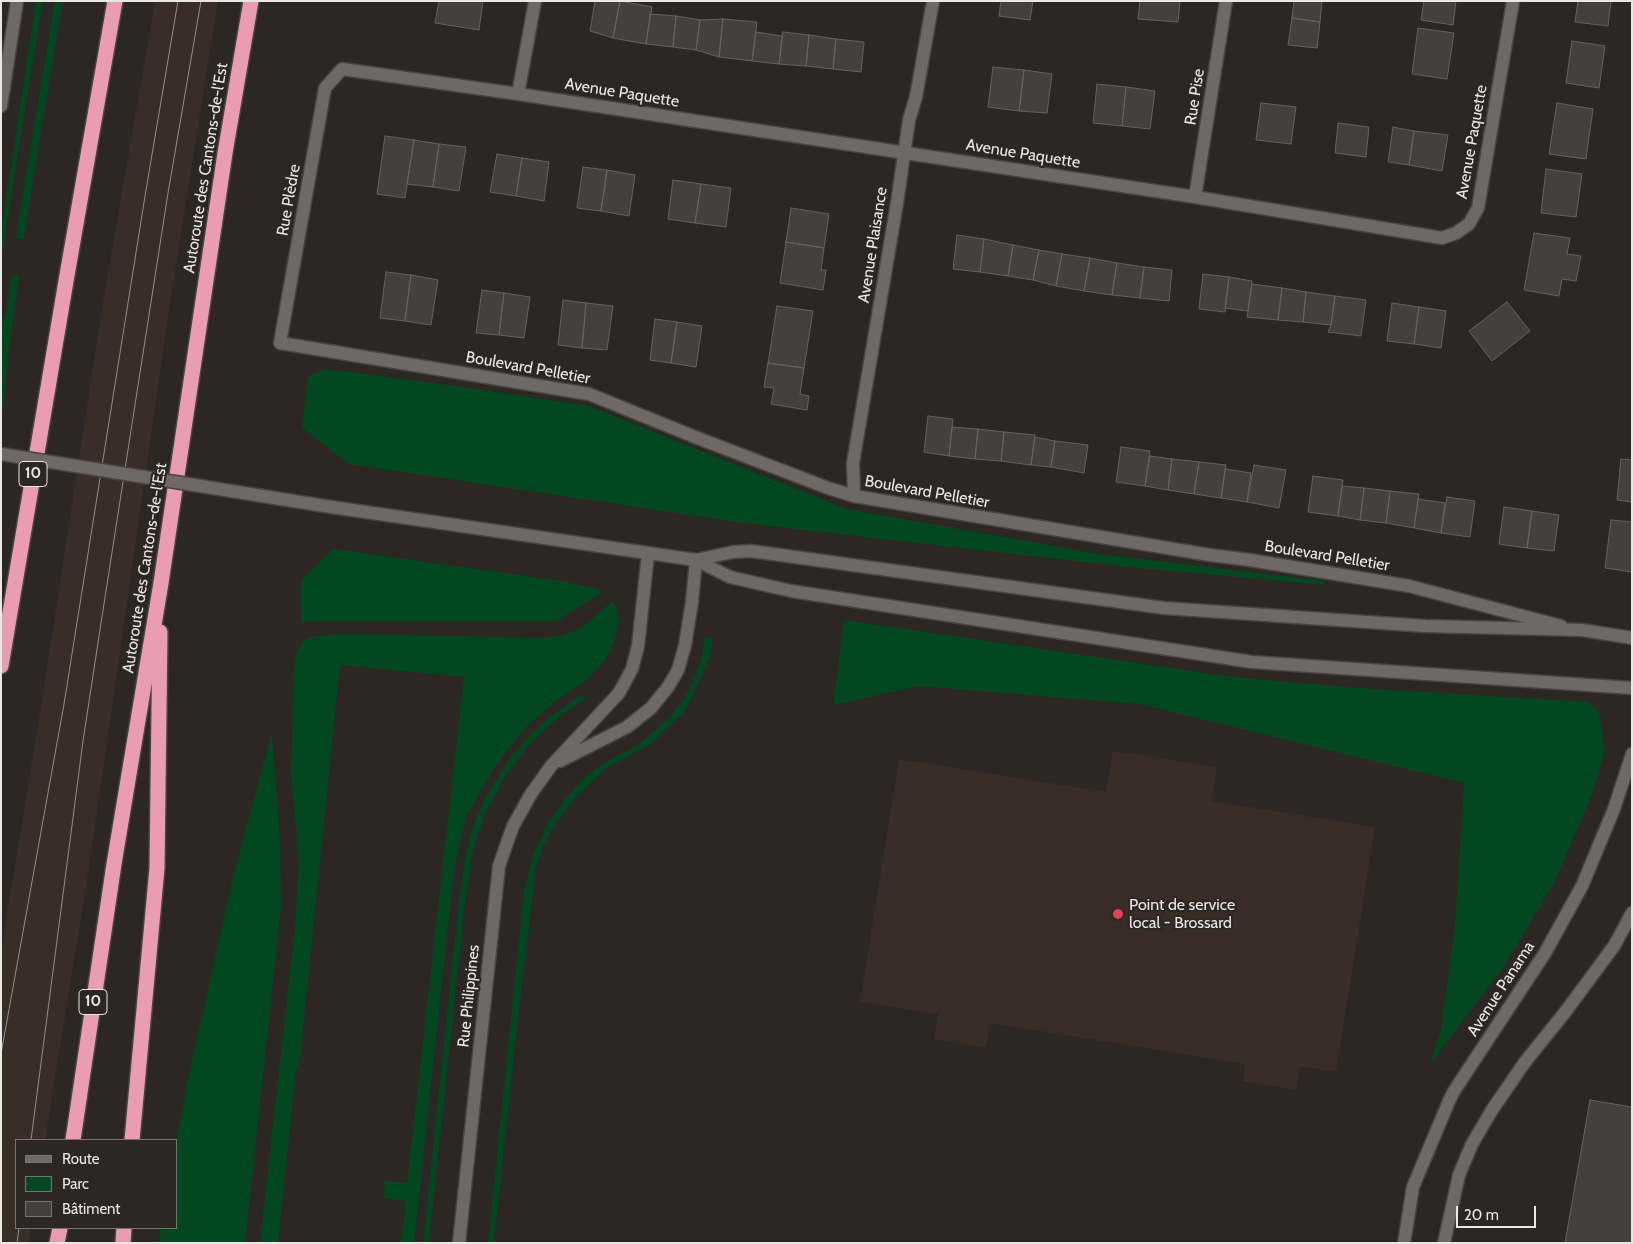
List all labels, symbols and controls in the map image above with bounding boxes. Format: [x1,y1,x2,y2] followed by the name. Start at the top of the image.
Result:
[180,62,232,274] street label: Autoroute des Cantons-de-l'Est
[1181,67,1209,127] street label: Rue Pise
[564,74,680,112] street label: Avenue Paquette
[1453,84,1491,200] street label: Avenue Paquette
[965,135,1081,173] street label: Avenue Paquette
[273,163,305,237] street label: Rue Plèdre
[854,186,892,304] street label: Avenue Plaisance
[464,348,592,388] street label: Boulevard Pelletier
[19,462,47,486] road number: 10
[119,462,171,674] street label: Autoroute des Cantons-de-l'Est
[863,472,991,512] street label: Boulevard Pelletier
[1263,537,1391,575] street label: Boulevard Pelletier
[1129,895,1235,933] place label: Point de service local - Brossard
[1111,907,1125,921] marker: Point de service local - Brossard
[1463,938,1539,1040] street label: Avenue Panama
[454,944,484,1048] street label: Rue Philippines
[79,990,107,1014] road number: 10
[15,1139,178,1229] legend
[62,1150,100,1168] text: Route
[62,1175,89,1193] text: Parc
[1458,1196,1538,1228] scale bar
[62,1200,120,1218] text: Bâtiment
[1464,1206,1499,1224] text: 20 m

